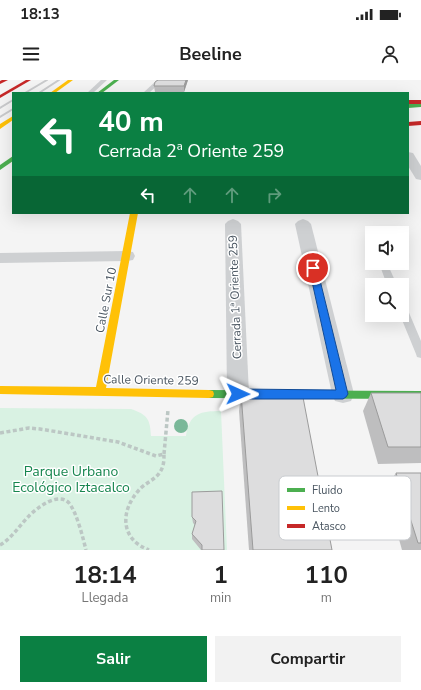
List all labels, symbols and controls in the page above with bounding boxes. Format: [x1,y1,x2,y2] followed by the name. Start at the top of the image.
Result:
[20,4,60,24] text: 18:13
[179,42,242,66] text: Beeline
[20,43,42,65] icon: menu
[379,43,401,65] icon: person
[98,103,164,141] text: 40 m
[32,108,84,160] icon: left
[98,139,284,163] text: Cerrada 2ª Oriente 259
[137,184,159,206] icon: left
[179,184,201,206] icon: ahead
[221,184,243,206] icon: ahead
[263,184,285,206] icon: right
[365,226,409,322] map controls
[365,226,409,270] button: sound
[225,235,245,359] street label: Cerrada 1ª Oriente 259
[296,251,330,285] pin
[302,257,324,279] icon: arrive
[92,266,120,334] street label: Calle Sur 10
[365,278,409,322] button: search
[103,371,199,389] street label: Calle Oriente 259
[217,373,259,415] position arrow
[12,462,130,497] park label: Parque Urbano Ecológico Iztacalco
[279,476,411,540] legend
[312,483,343,498] text: Fluido
[312,501,340,516] text: Lento
[312,519,346,534] text: Atasco
[73,559,137,591] text: 18:14
[213,559,228,591] text: 1
[305,559,348,591] text: 110
[82,589,128,607] text: Llegada
[210,589,231,607] text: min
[321,589,332,607] text: m
[20,636,207,682] button: Salir
[215,636,401,682] button: Compartir

